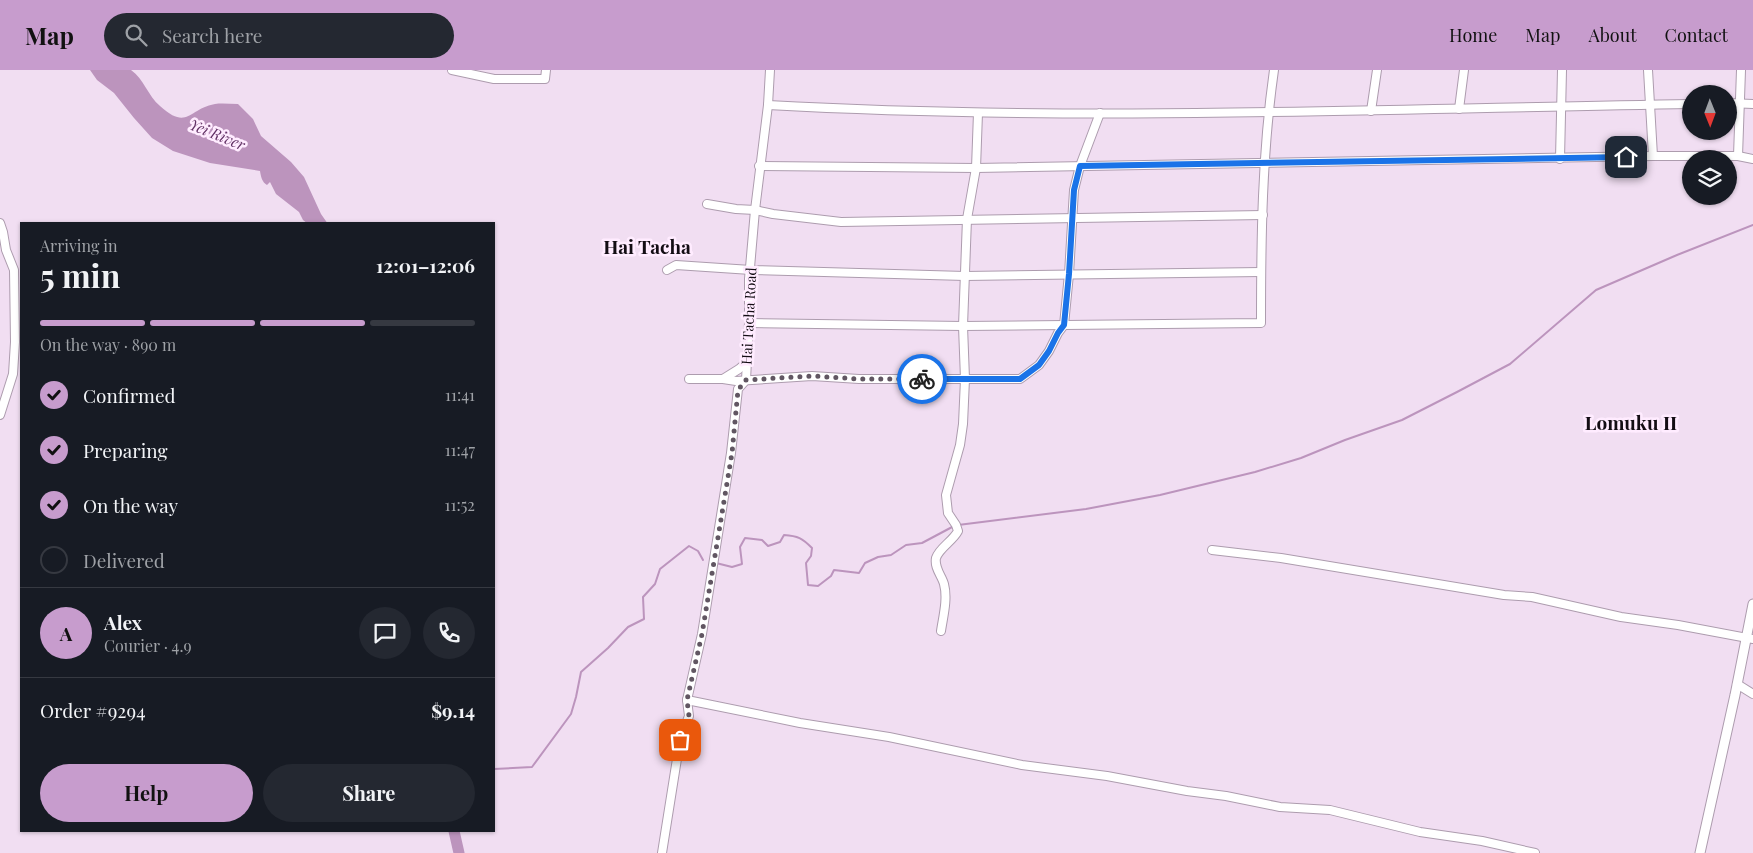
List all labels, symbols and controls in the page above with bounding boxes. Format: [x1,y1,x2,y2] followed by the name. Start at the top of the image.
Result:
[104,13,454,58] search box
[25,19,74,51] text: Map
[122,21,150,49] icon: search
[162,22,262,48] text: Search here
[1449,23,1497,47] text: Home
[1525,23,1560,47] text: Map
[1588,23,1637,47] text: About
[1665,23,1728,47] text: Contact
[1682,85,1738,140] north arrow
[1682,85,1737,205] map controls
[187,114,249,155] water label: Yei River
[1605,136,1647,178] pin
[1612,143,1640,171] icon: home
[1682,150,1737,205] button: layers
[603,233,691,259] district label: Hai Tacha
[40,235,118,256] text: Arriving in
[376,252,475,278] text: 12:01–12:06
[40,253,120,296] text: 5 min
[736,267,761,365] street label: Hai Tacha Road
[40,334,176,355] text: On the way · 890 m
[897,354,947,404] courier
[908,365,936,393] icon: bike
[40,381,68,409] icon: check
[83,382,176,408] text: Confirmed
[445,384,475,405] text: 11:41
[1585,409,1677,435] district label: Lomuku II
[40,436,68,464] icon: check
[83,437,168,463] text: Preparing
[445,439,475,460] text: 11:47
[40,491,68,519] icon: check
[83,492,178,518] text: On the way
[445,494,475,515] text: 11:52
[83,547,165,573] text: Delivered
[359,607,411,659] button: chat
[423,607,475,659] button: phone
[104,609,142,635] text: Alex
[60,620,72,646] text: A
[104,635,192,656] text: Courier · 4.9
[40,697,146,723] text: Order #9294
[431,697,475,723] text: $9.14
[659,719,701,761] pin
[666,726,694,754] icon: bag
[40,764,253,822] button: Help
[263,764,475,822] button: Share

